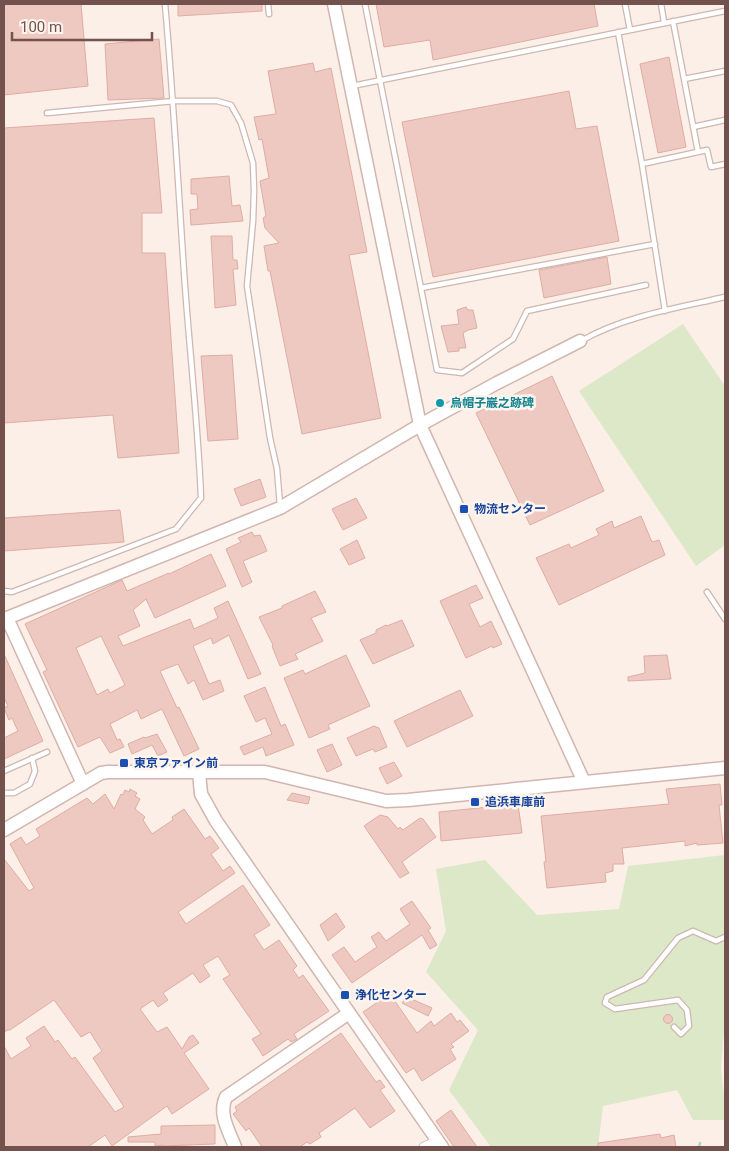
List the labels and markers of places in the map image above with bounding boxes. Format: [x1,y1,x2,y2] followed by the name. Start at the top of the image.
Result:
[450,396,534,410] place label: 烏帽子巖之跡碑
[434,397,446,409] marker: 烏帽子巖之跡碑
[474,502,546,516] place label: 物流センター
[458,503,470,515] marker: 物流センター
[134,756,218,770] place label: 東京ファイン前
[118,757,130,769] marker: 東京ファイン前
[485,795,545,809] place label: 追浜車庫前
[469,796,481,808] marker: 追浜車庫前
[355,988,427,1002] place label: 浄化センター
[339,989,351,1001] marker: 浄化センター

